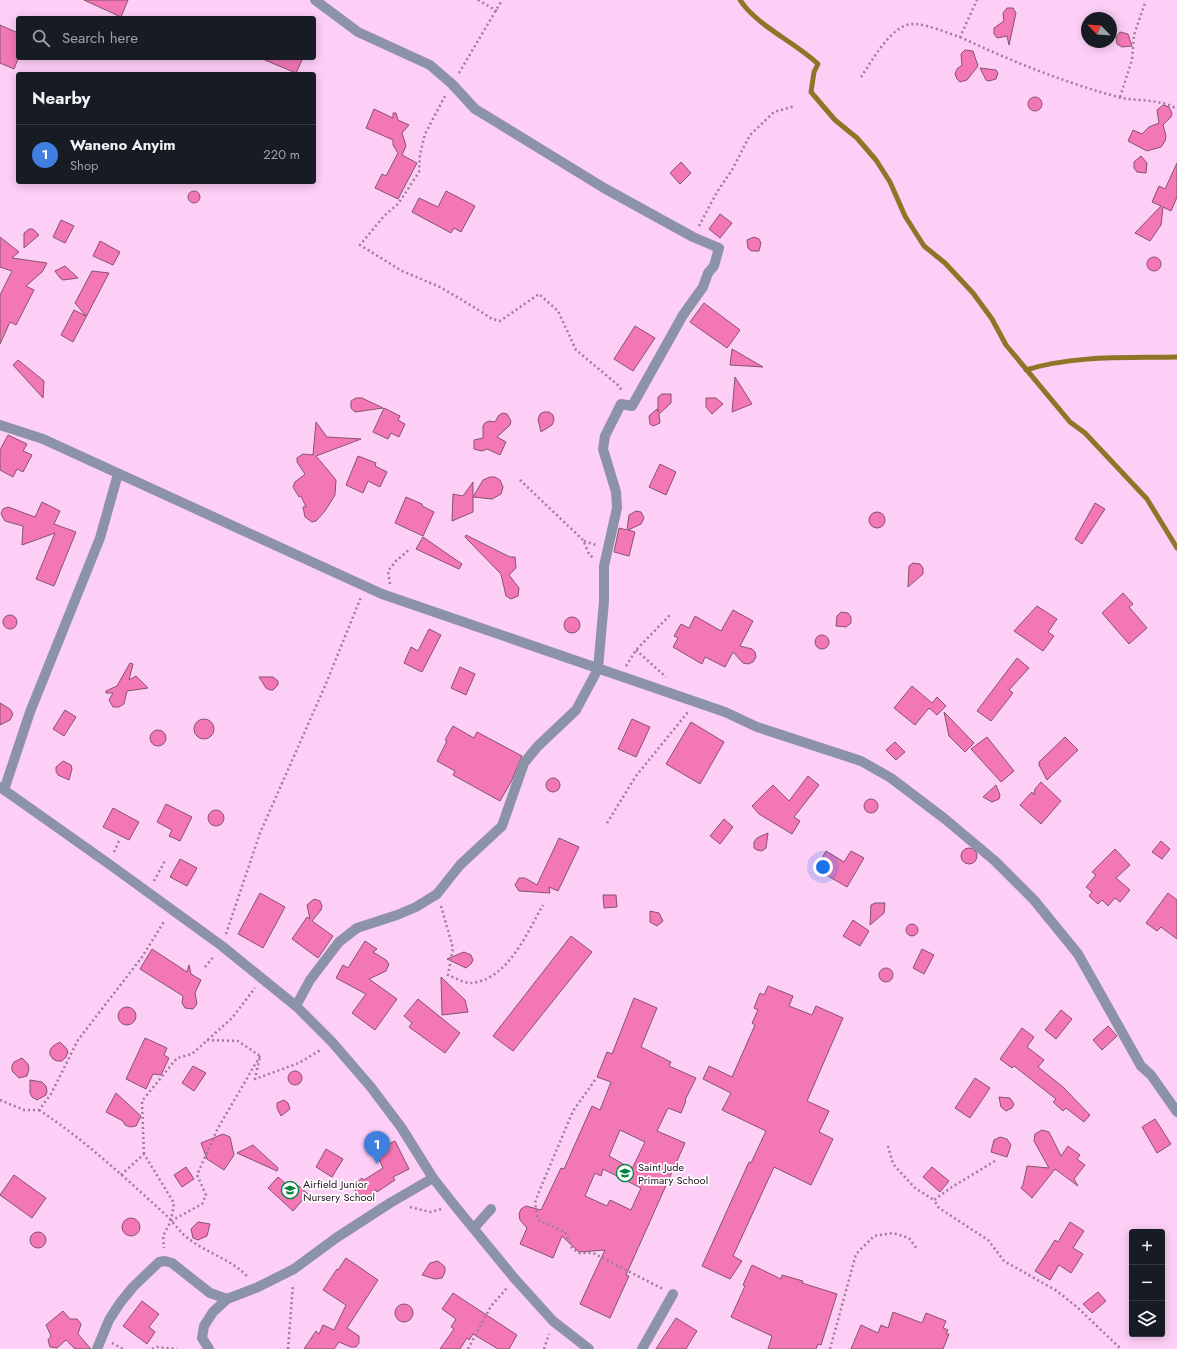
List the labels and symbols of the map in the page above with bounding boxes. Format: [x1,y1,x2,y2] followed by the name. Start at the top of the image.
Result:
[1081,12,1117,48] north arrow
[813,857,833,877] your location
[364,1131,390,1164] pin: 1
[638,1159,708,1188] place label: Saint Jude Primary School
[615,1163,635,1183] school or university icon: Saint Jude Primary School
[303,1176,375,1205] place label: Airfield Junior Nursery School
[280,1180,300,1200] school or university icon: Airfield Junior Nursery School

